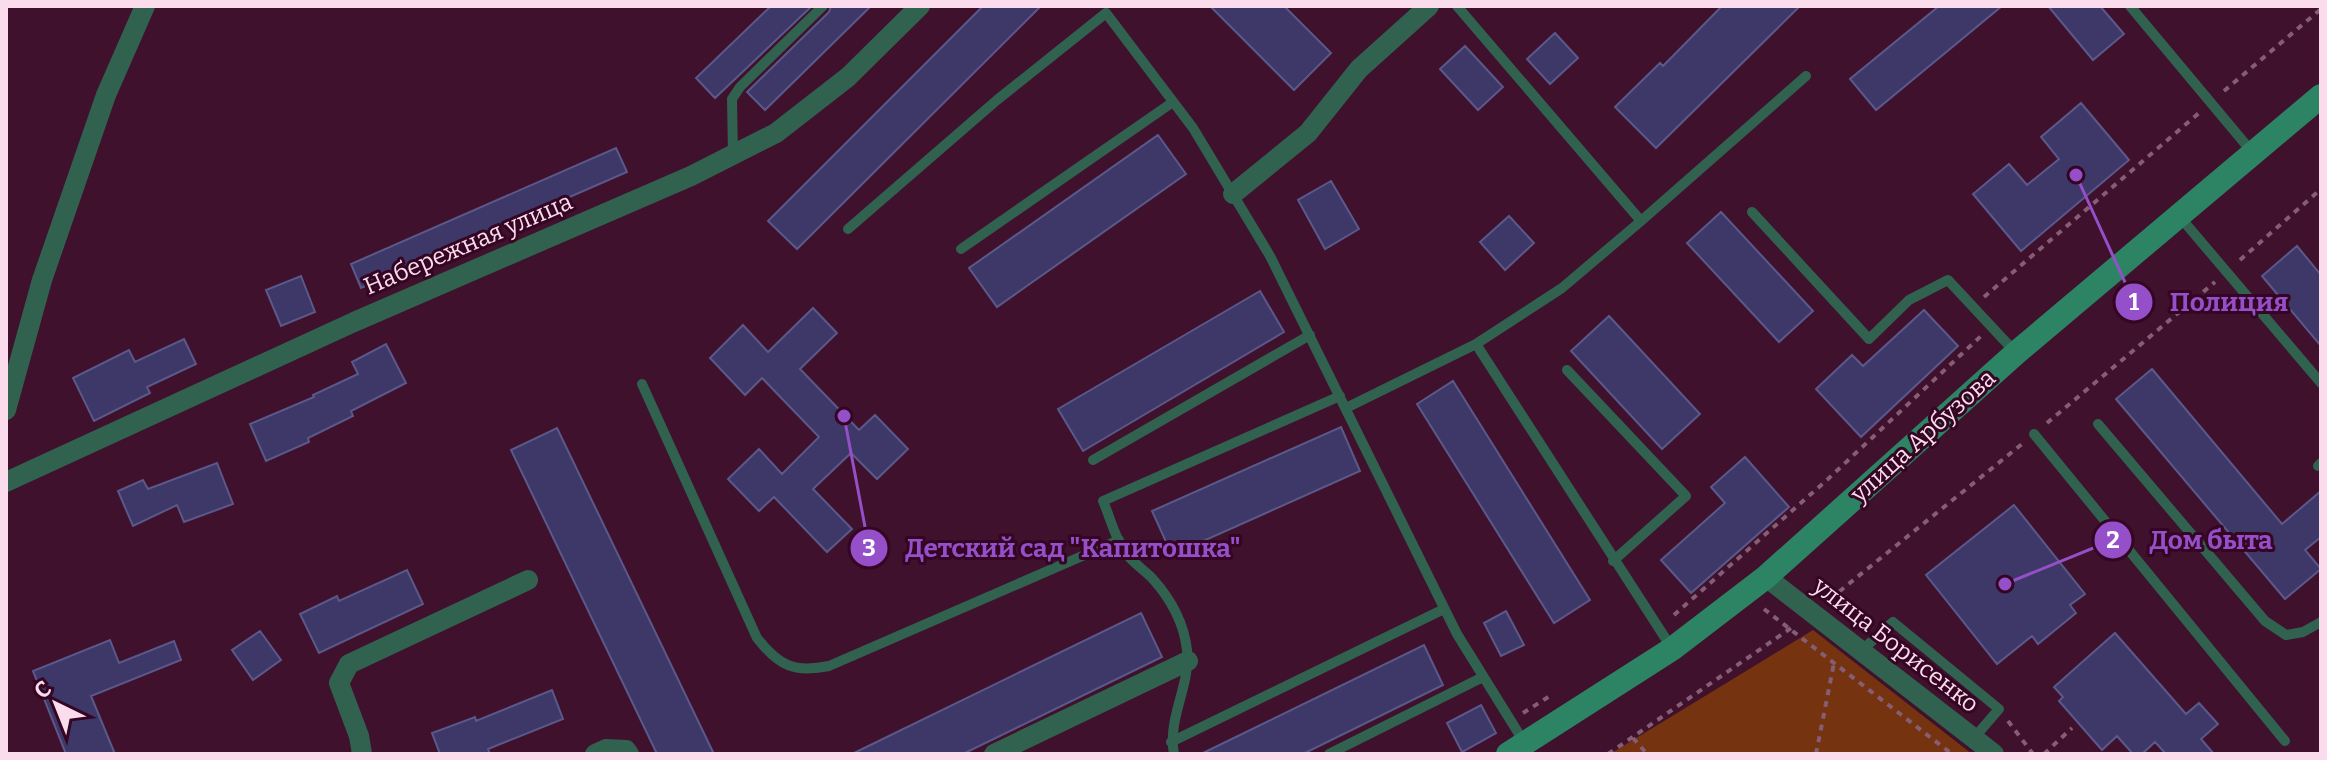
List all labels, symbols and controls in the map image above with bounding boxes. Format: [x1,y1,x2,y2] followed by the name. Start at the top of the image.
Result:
[360,187,576,301] street label: Набережная улица
[2114,277,2305,327] callout: Полиция
[2170,287,2288,318] text: Полиция
[2129,288,2140,316] text: 1
[1844,364,2001,509] street label: улица Арбузова
[2093,515,2288,565] callout: Дом быта
[849,523,1257,573] callout: Детский сад "Капитошка"
[2149,525,2273,556] text: Дом быта
[2106,526,2120,554] text: 2
[905,533,1241,564] text: Детский сад "Капитошка"
[862,534,876,562] text: 3
[1807,571,1984,718] street label: улица Борисенко
[16,664,96,744] north arrow
[28,675,57,704] text: С

